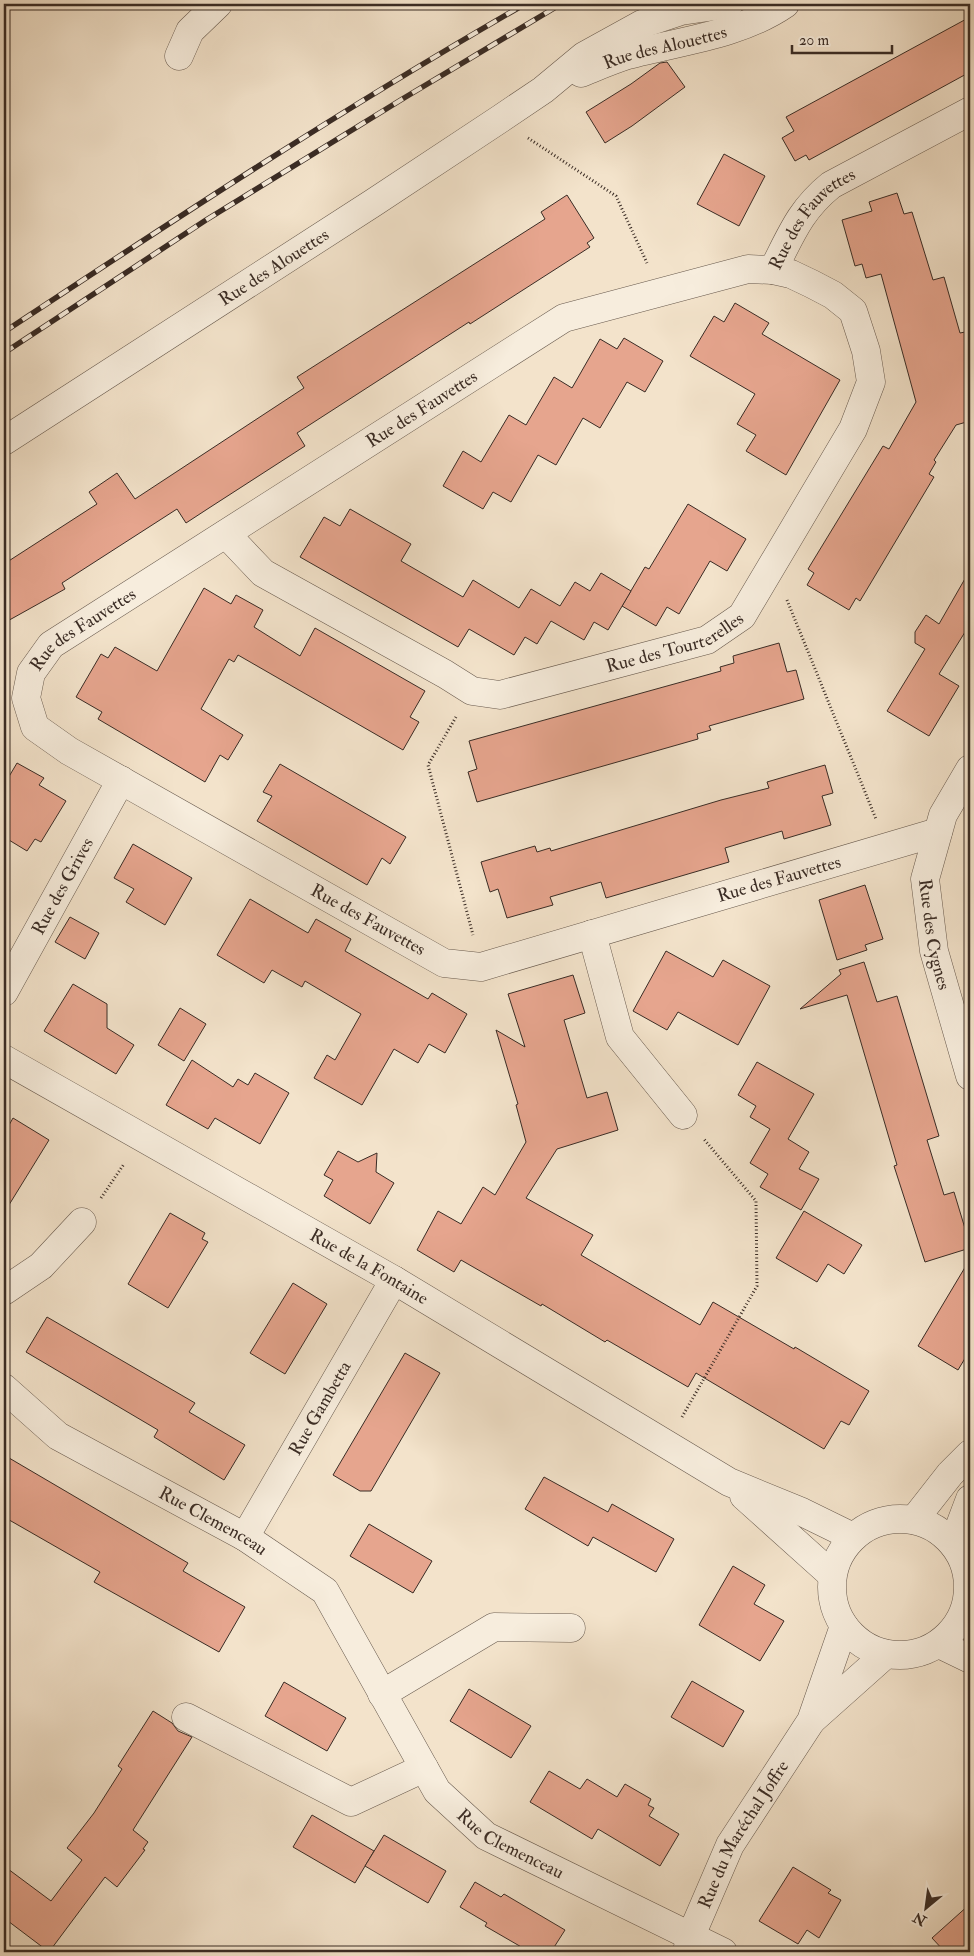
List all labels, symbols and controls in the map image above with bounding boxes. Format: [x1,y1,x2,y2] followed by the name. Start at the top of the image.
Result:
[600,20,729,74] street label: Rue des Alouettes
[792,22,892,54] scale bar
[799,31,829,50] text: 20 m
[764,163,859,273] street label: Rue des Fauvettes
[214,223,333,311] street label: Rue des Alouettes
[362,365,482,453] street label: Rue des Fauvettes
[25,582,140,676] street label: Rue des Fauvettes
[603,607,748,678] street label: Rue des Tourterelles
[26,833,99,939] street label: Rue des Grives
[714,850,844,908] street label: Rue des Fauvettes
[914,878,956,992] street label: Rue des Cygnes
[307,879,429,961] street label: Rue des Fauvettes
[306,1223,433,1310] street label: Rue de la Fontaine
[283,1356,356,1459] street label: Rue Gambetta
[155,1481,272,1560] street label: Rue Clemenceau
[693,1756,794,1912] street label: Rue du Maréchal Joffre
[452,1804,568,1884] street label: Rue Clemenceau
[902,1884,952,1934] north arrow
[910,1908,930,1930] text: N

